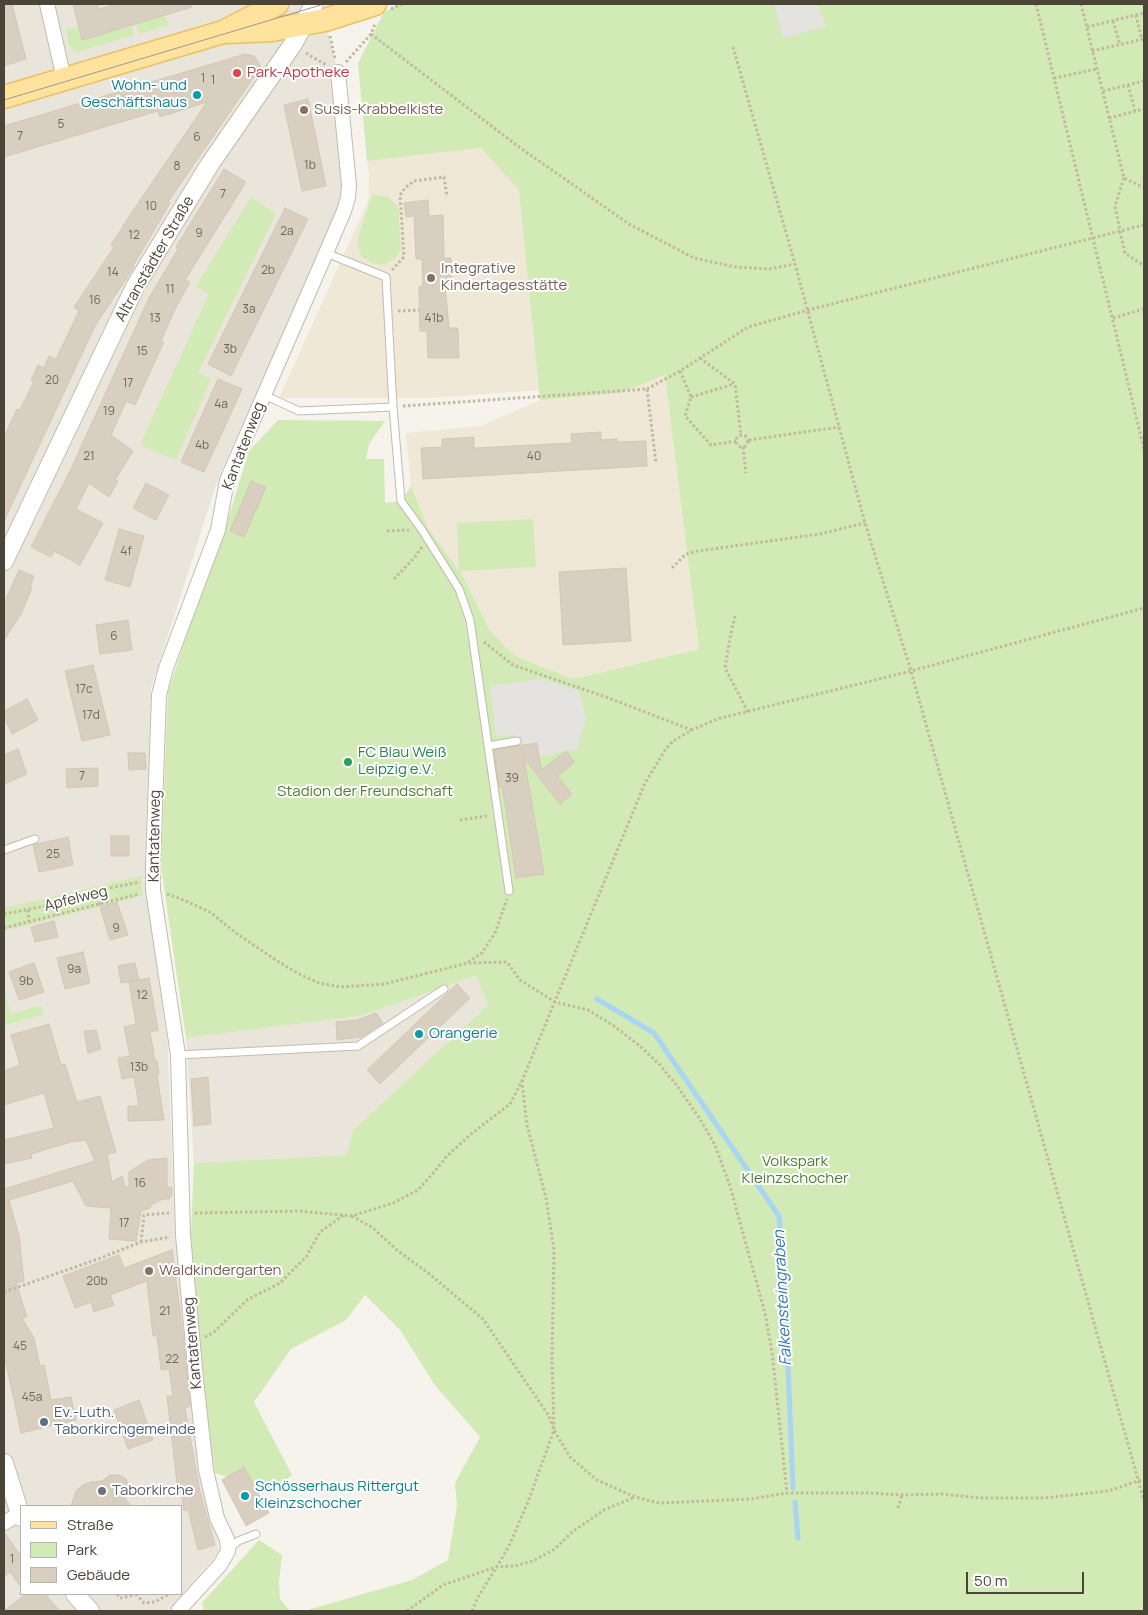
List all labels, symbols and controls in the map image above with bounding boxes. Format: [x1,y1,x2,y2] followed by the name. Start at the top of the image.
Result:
[247,64,349,82] place label: Park-Apotheke
[231,67,243,79] marker: Park-Apotheke
[201,72,205,86] house number: 1
[211,74,215,88] house number: 1
[81,77,187,112] place label: Wohn- und Geschäftshaus
[191,89,203,101] marker: Wohn- und Geschäftshaus
[314,101,443,119] place label: Susis-Krabbelkiste
[298,104,310,116] marker: Susis-Krabbelkiste
[58,118,64,132] house number: 5
[17,130,23,144] house number: 7
[193,131,201,145] house number: 6
[304,159,316,173] house number: 1b
[174,160,180,174] house number: 8
[220,188,226,202] house number: 7
[112,193,198,325] street label: Altranstädter Straße
[145,200,157,214] house number: 10
[280,225,294,239] house number: 2a
[195,227,203,241] house number: 9
[128,229,140,243] house number: 12
[441,260,567,295] place label: Integrative Kindertagesstätte
[261,264,275,278] house number: 2b
[107,266,119,280] house number: 14
[425,272,437,284] marker: Integrative Kindertagesstätte
[165,283,175,297] house number: 11
[89,294,101,308] house number: 16
[242,303,256,317] house number: 3a
[149,312,161,326] house number: 13
[425,312,443,326] house number: 41b
[223,343,237,357] house number: 3b
[136,345,148,359] house number: 15
[45,374,59,388] house number: 20
[123,377,133,391] house number: 17
[214,398,228,412] house number: 4a
[219,400,269,492] street label: Kantatenweg
[103,405,115,419] house number: 19
[195,439,209,453] house number: 4b
[83,450,95,464] house number: 21
[527,450,541,464] house number: 40
[120,545,132,559] house number: 4f
[110,630,118,644] house number: 6
[75,683,93,697] house number: 17c
[82,709,100,723] house number: 17d
[358,744,447,779] place label: FC Blau Weiß Leipzig e.V.
[342,756,354,768] marker: FC Blau Weiß Leipzig e.V.
[79,770,85,784] house number: 7
[505,772,519,786] house number: 39
[277,783,453,801] park label: Stadion der Freundschaft
[145,790,165,882] street label: Kantatenweg
[46,848,60,862] house number: 25
[43,882,109,916] street label: Apfelweg
[112,922,120,936] house number: 9
[67,963,81,977] house number: 9a
[19,975,33,989] house number: 9b
[136,989,148,1003] house number: 12
[429,1025,498,1043] place label: Orangerie
[413,1028,425,1040] marker: Orangerie
[130,1061,148,1075] house number: 13b
[742,1153,848,1188] park label: Volkspark Kleinzschocher
[134,1177,146,1191] house number: 16
[119,1217,129,1231] house number: 17
[770,1230,796,1366] water label: Falkensteingraben
[159,1262,281,1280] place label: Waldkindergarten
[143,1265,155,1277] marker: Waldkindergarten
[86,1275,108,1289] house number: 20b
[180,1296,206,1390] street label: Kantatenweg
[159,1305,171,1319] house number: 21
[13,1340,27,1354] house number: 45
[165,1353,179,1367] house number: 22
[22,1391,42,1405] house number: 45a
[54,1404,196,1439] place label: Ev.-Luth. Taborkirchgemeinde
[38,1416,50,1428] marker: Ev.-Luth. Taborkirchgemeinde
[255,1478,419,1513] place label: Schösserhaus Rittergut Kleinzschocher
[112,1482,194,1500] place label: Taborkirche
[96,1485,108,1497] marker: Taborkirche
[239,1490,251,1502] marker: Schösserhaus Rittergut Kleinzschocher
[20,1505,182,1595] legend
[67,1514,113,1535] text: Straße
[67,1539,97,1560] text: Park
[10,1553,14,1567] house number: 1
[968,1562,1086,1594] scale bar
[67,1564,130,1585] text: Gebäude
[974,1570,1008,1591] text: 50 m

